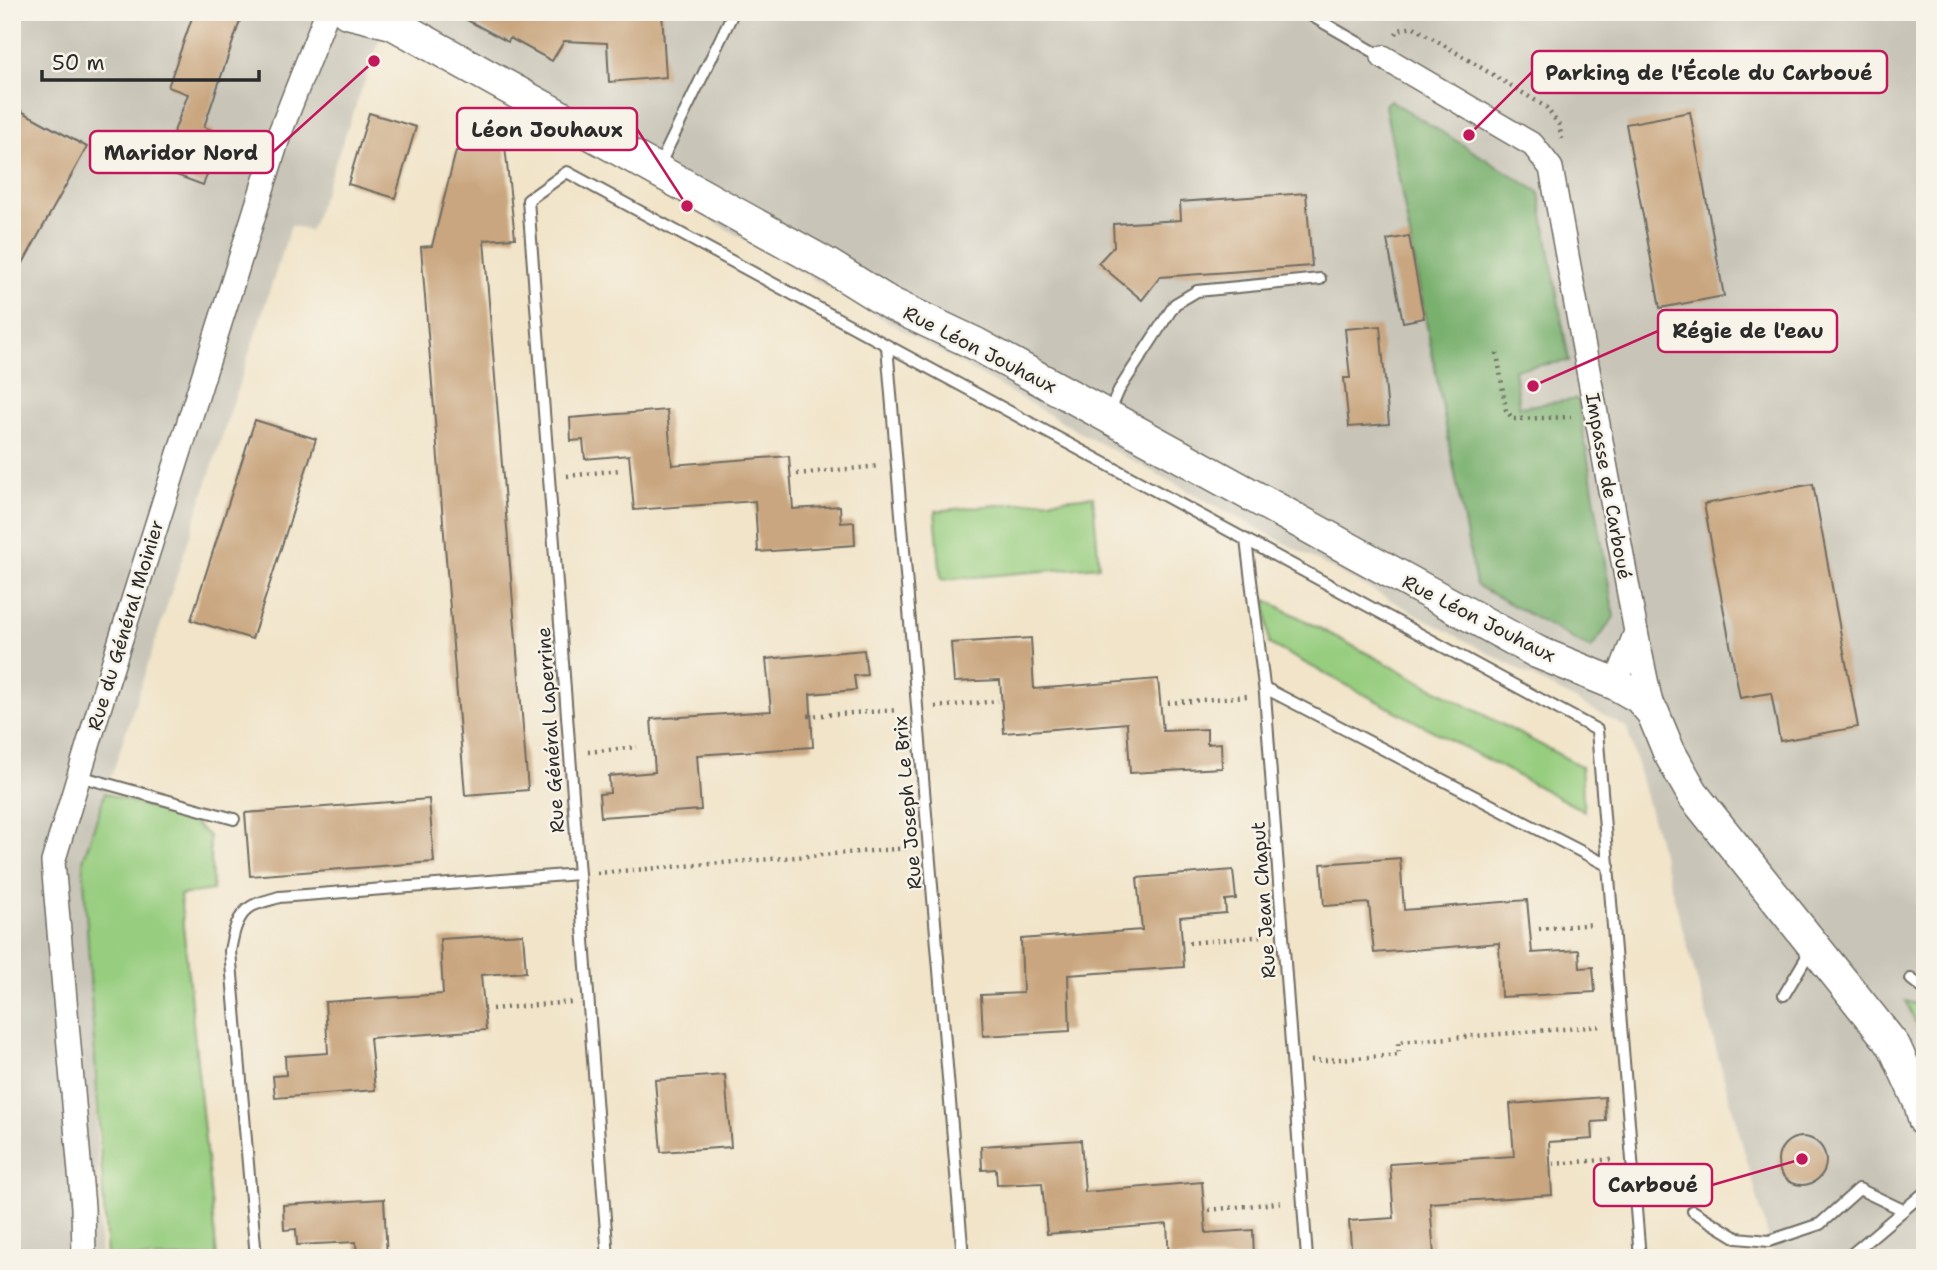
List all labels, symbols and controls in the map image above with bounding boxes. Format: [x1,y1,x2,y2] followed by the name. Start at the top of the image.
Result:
[42,38,259,82] scale bar
[52,49,105,77] text: 50 m
[1532,51,1887,93] callout: Parking de l'École du Carboué
[1545,58,1873,87] text: Parking de l'École du Carboué
[457,108,637,150] callout: Léon Jouhaux
[471,116,623,144] text: Léon Jouhaux
[90,131,273,173] callout: Maridor Nord
[104,139,258,167] text: Maridor Nord
[899,300,1061,399] street label: Rue Léon Jouhaux
[1658,310,1837,352] callout: Régie de l'eau
[1672,317,1824,345] text: Régie de l'eau
[1580,391,1637,581] street label: Impasse de Carboué
[82,517,169,733] street label: Rue du Général Moinier
[1398,569,1560,668] street label: Rue Léon Jouhaux
[531,626,570,834] street label: Rue Général Laperrine
[887,715,928,891] street label: Rue Joseph Le Brix
[1246,821,1281,979] street label: Rue Jean Chaput
[1594,1164,1712,1206] callout: Carboué
[1608,1171,1698,1199] text: Carboué

